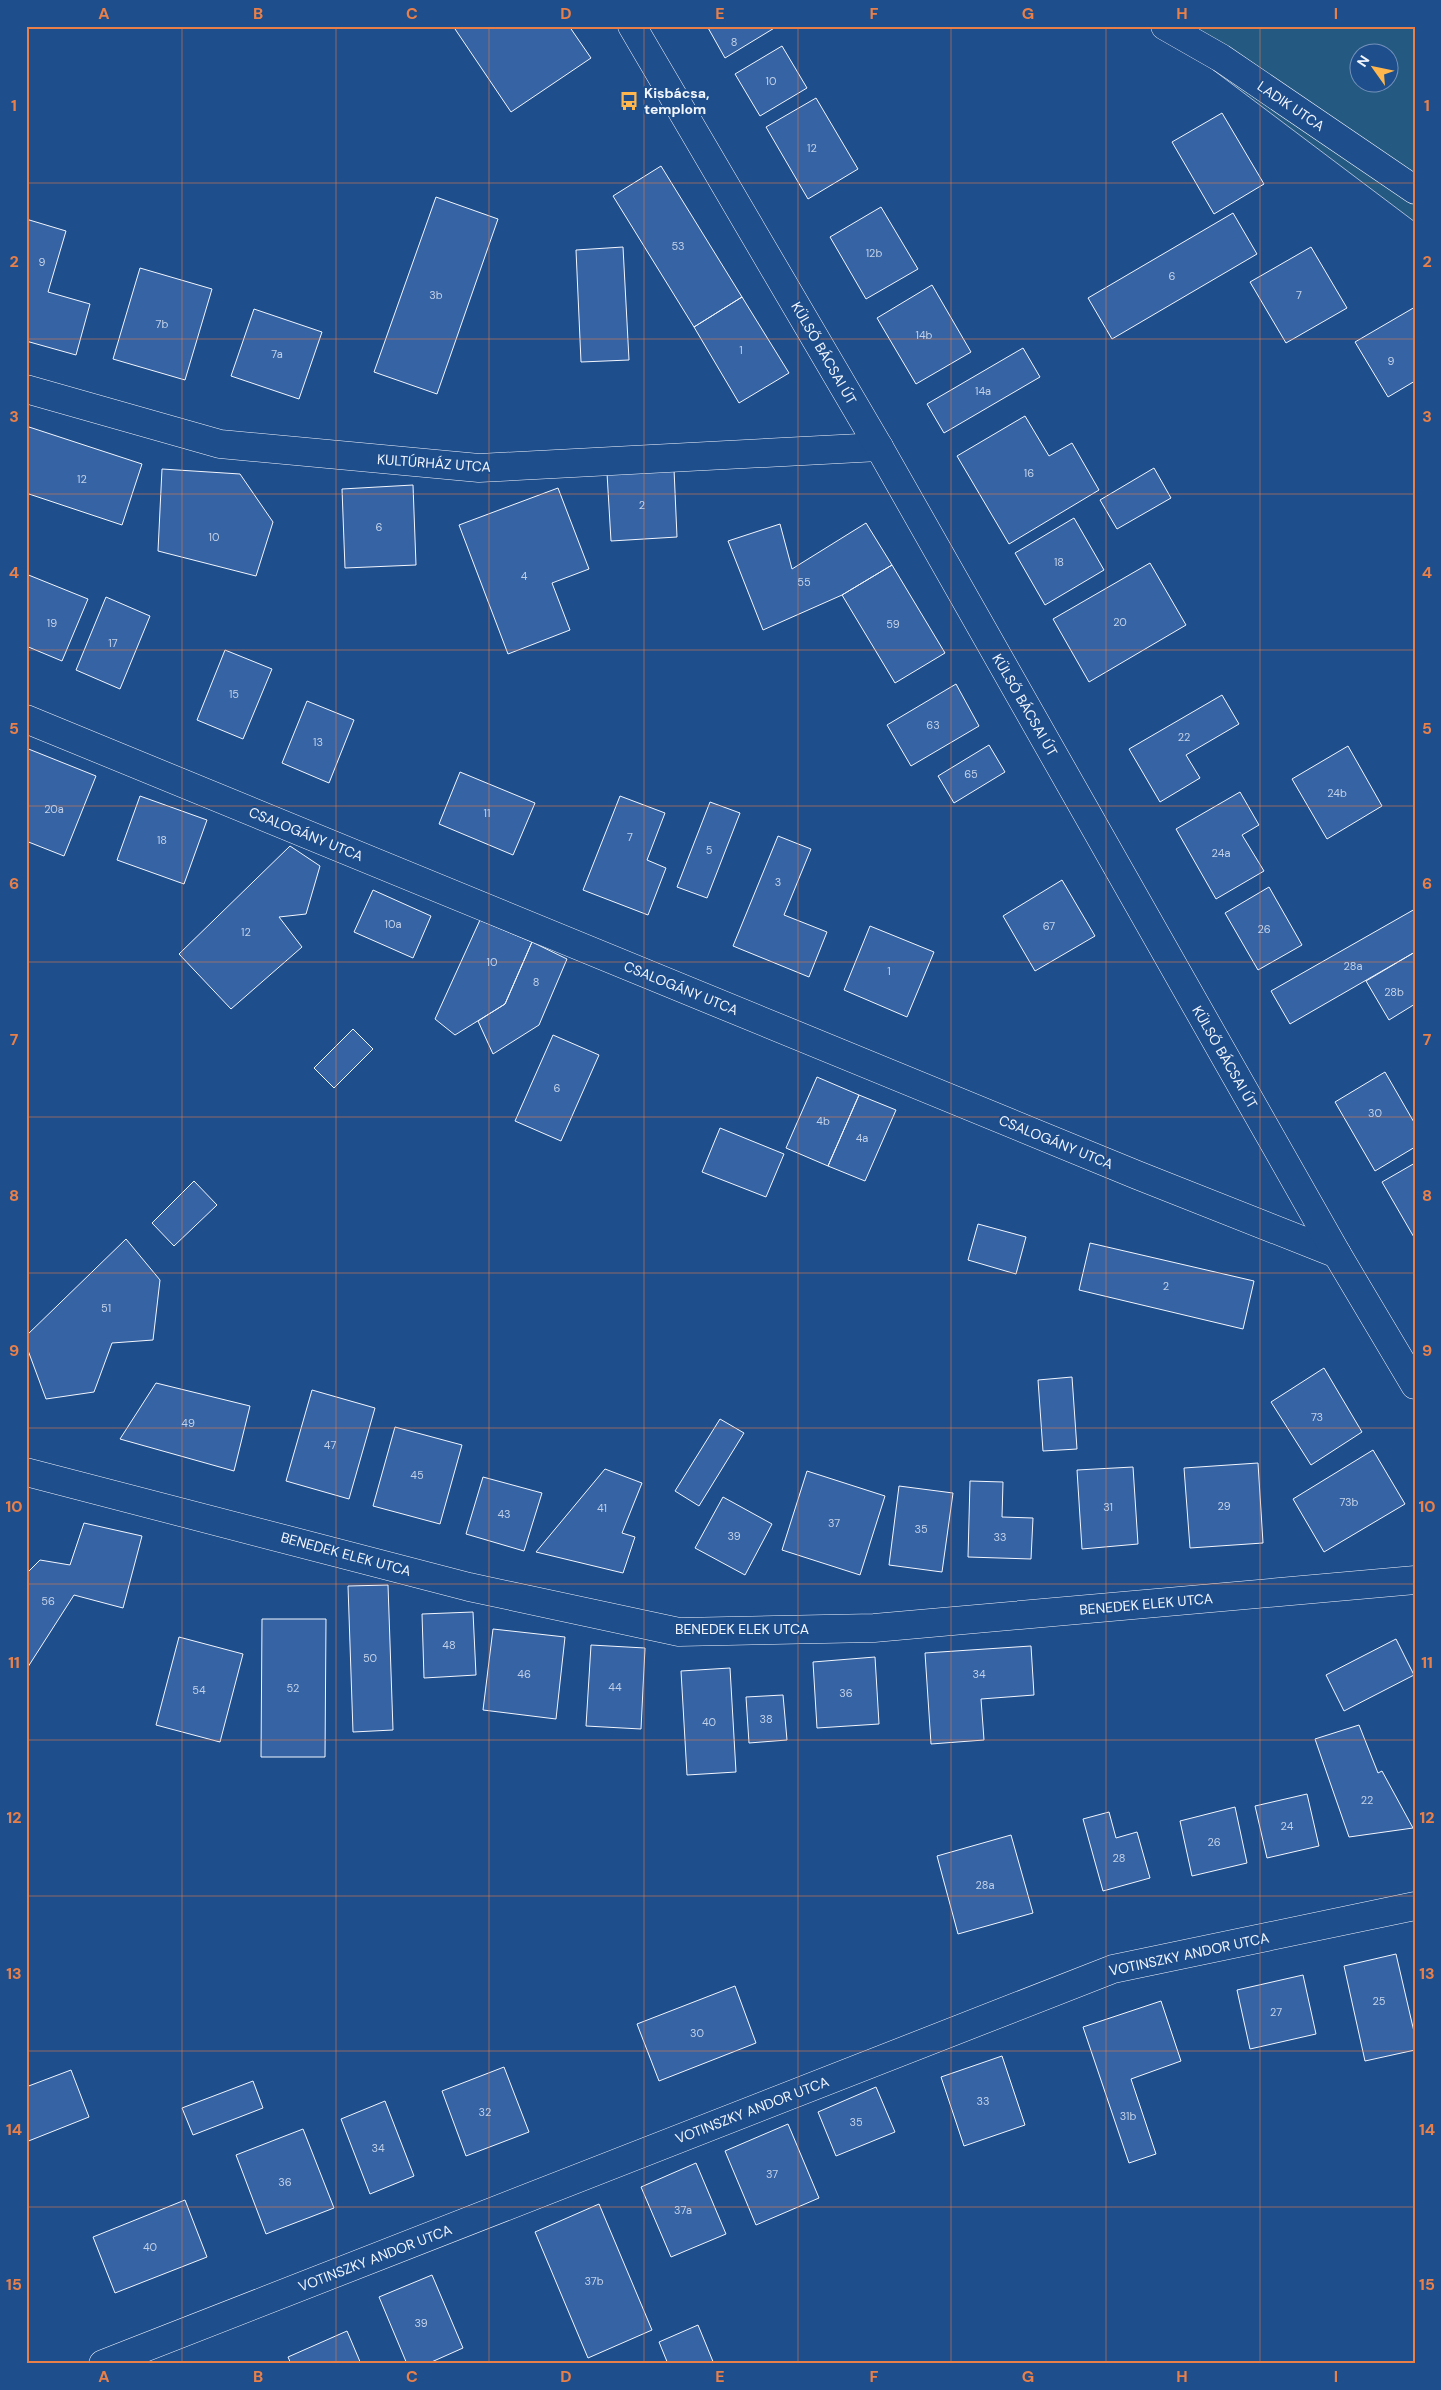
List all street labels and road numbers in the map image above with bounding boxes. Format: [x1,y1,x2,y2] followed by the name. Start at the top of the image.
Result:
[1254,77,1328,135] street label: LADIK UTCA
[787,298,861,408] street label: KÜLSŐ BÁCSAI ÚT
[376,450,492,476] street label: KULTÚRHÁZ UTCA
[988,650,1062,760] street label: KÜLSŐ BÁCSAI ÚT
[246,803,366,865] street label: CSALOGÁNY UTCA
[621,957,741,1019] street label: CSALOGÁNY UTCA
[1188,1002,1262,1112] street label: KÜLSŐ BÁCSAI ÚT
[996,1111,1116,1173] street label: CSALOGÁNY UTCA
[279,1528,413,1580] street label: BENEDEK ELEK UTCA
[1078,1589,1214,1619] street label: BENEDEK ELEK UTCA
[675,1620,809,1638] street label: BENEDEK ELEK UTCA
[1107,1928,1271,1980] street label: VOTINSZKY ANDOR UTCA
[673,2072,831,2148] street label: VOTINSZKY ANDOR UTCA
[296,2220,454,2296] street label: VOTINSZKY ANDOR UTCA

